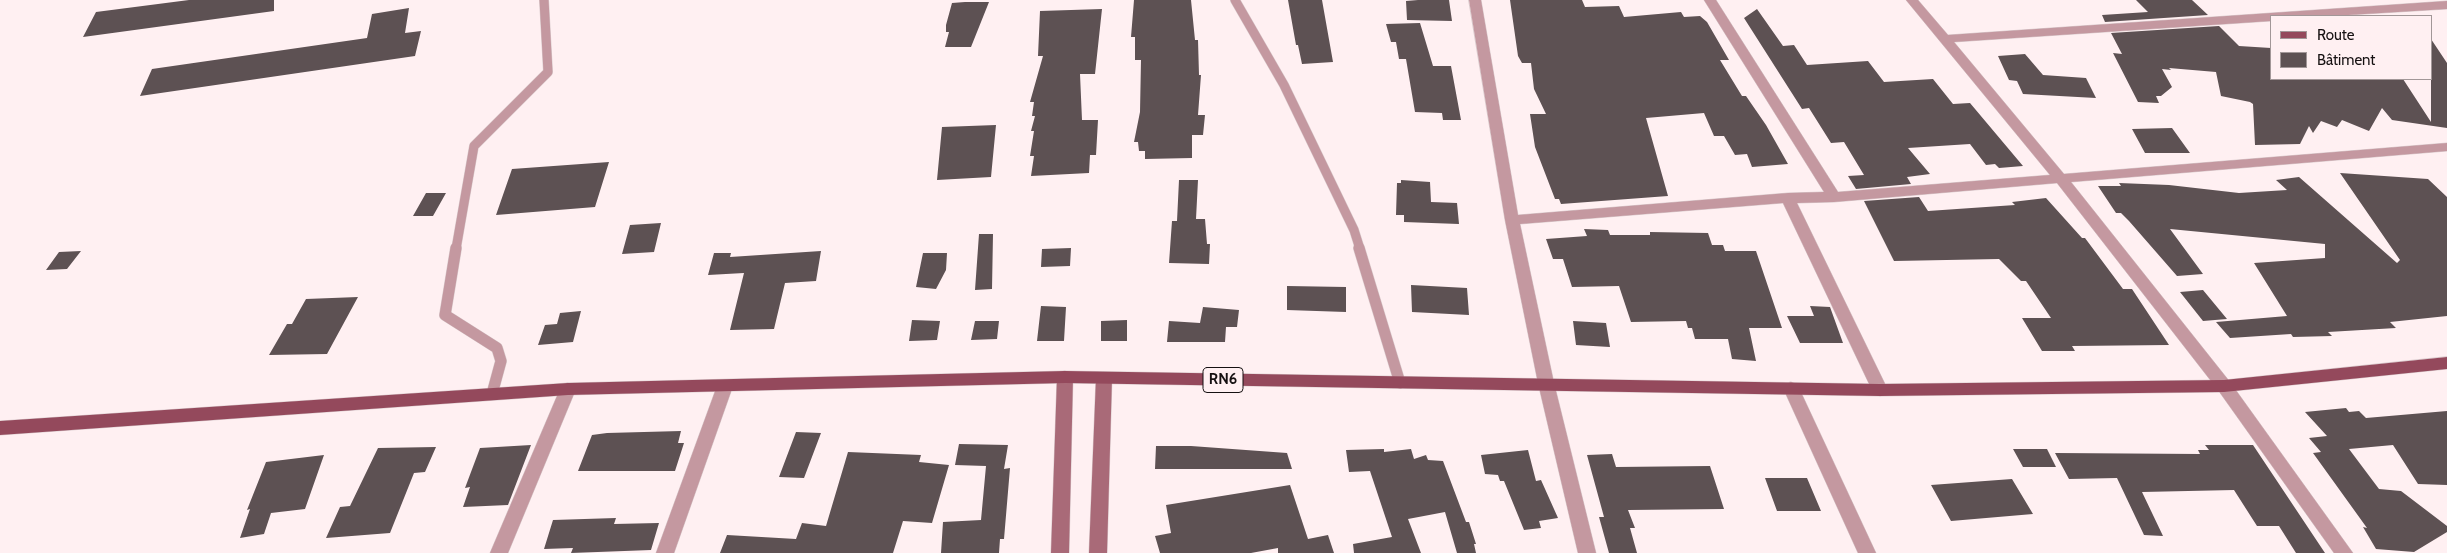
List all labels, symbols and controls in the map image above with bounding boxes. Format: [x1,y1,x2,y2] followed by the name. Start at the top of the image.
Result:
[2270,15,2432,80] legend
[2317,26,2355,44] text: Route
[2317,51,2375,69] text: Bâtiment
[1203,368,1243,392] road number: RN6

